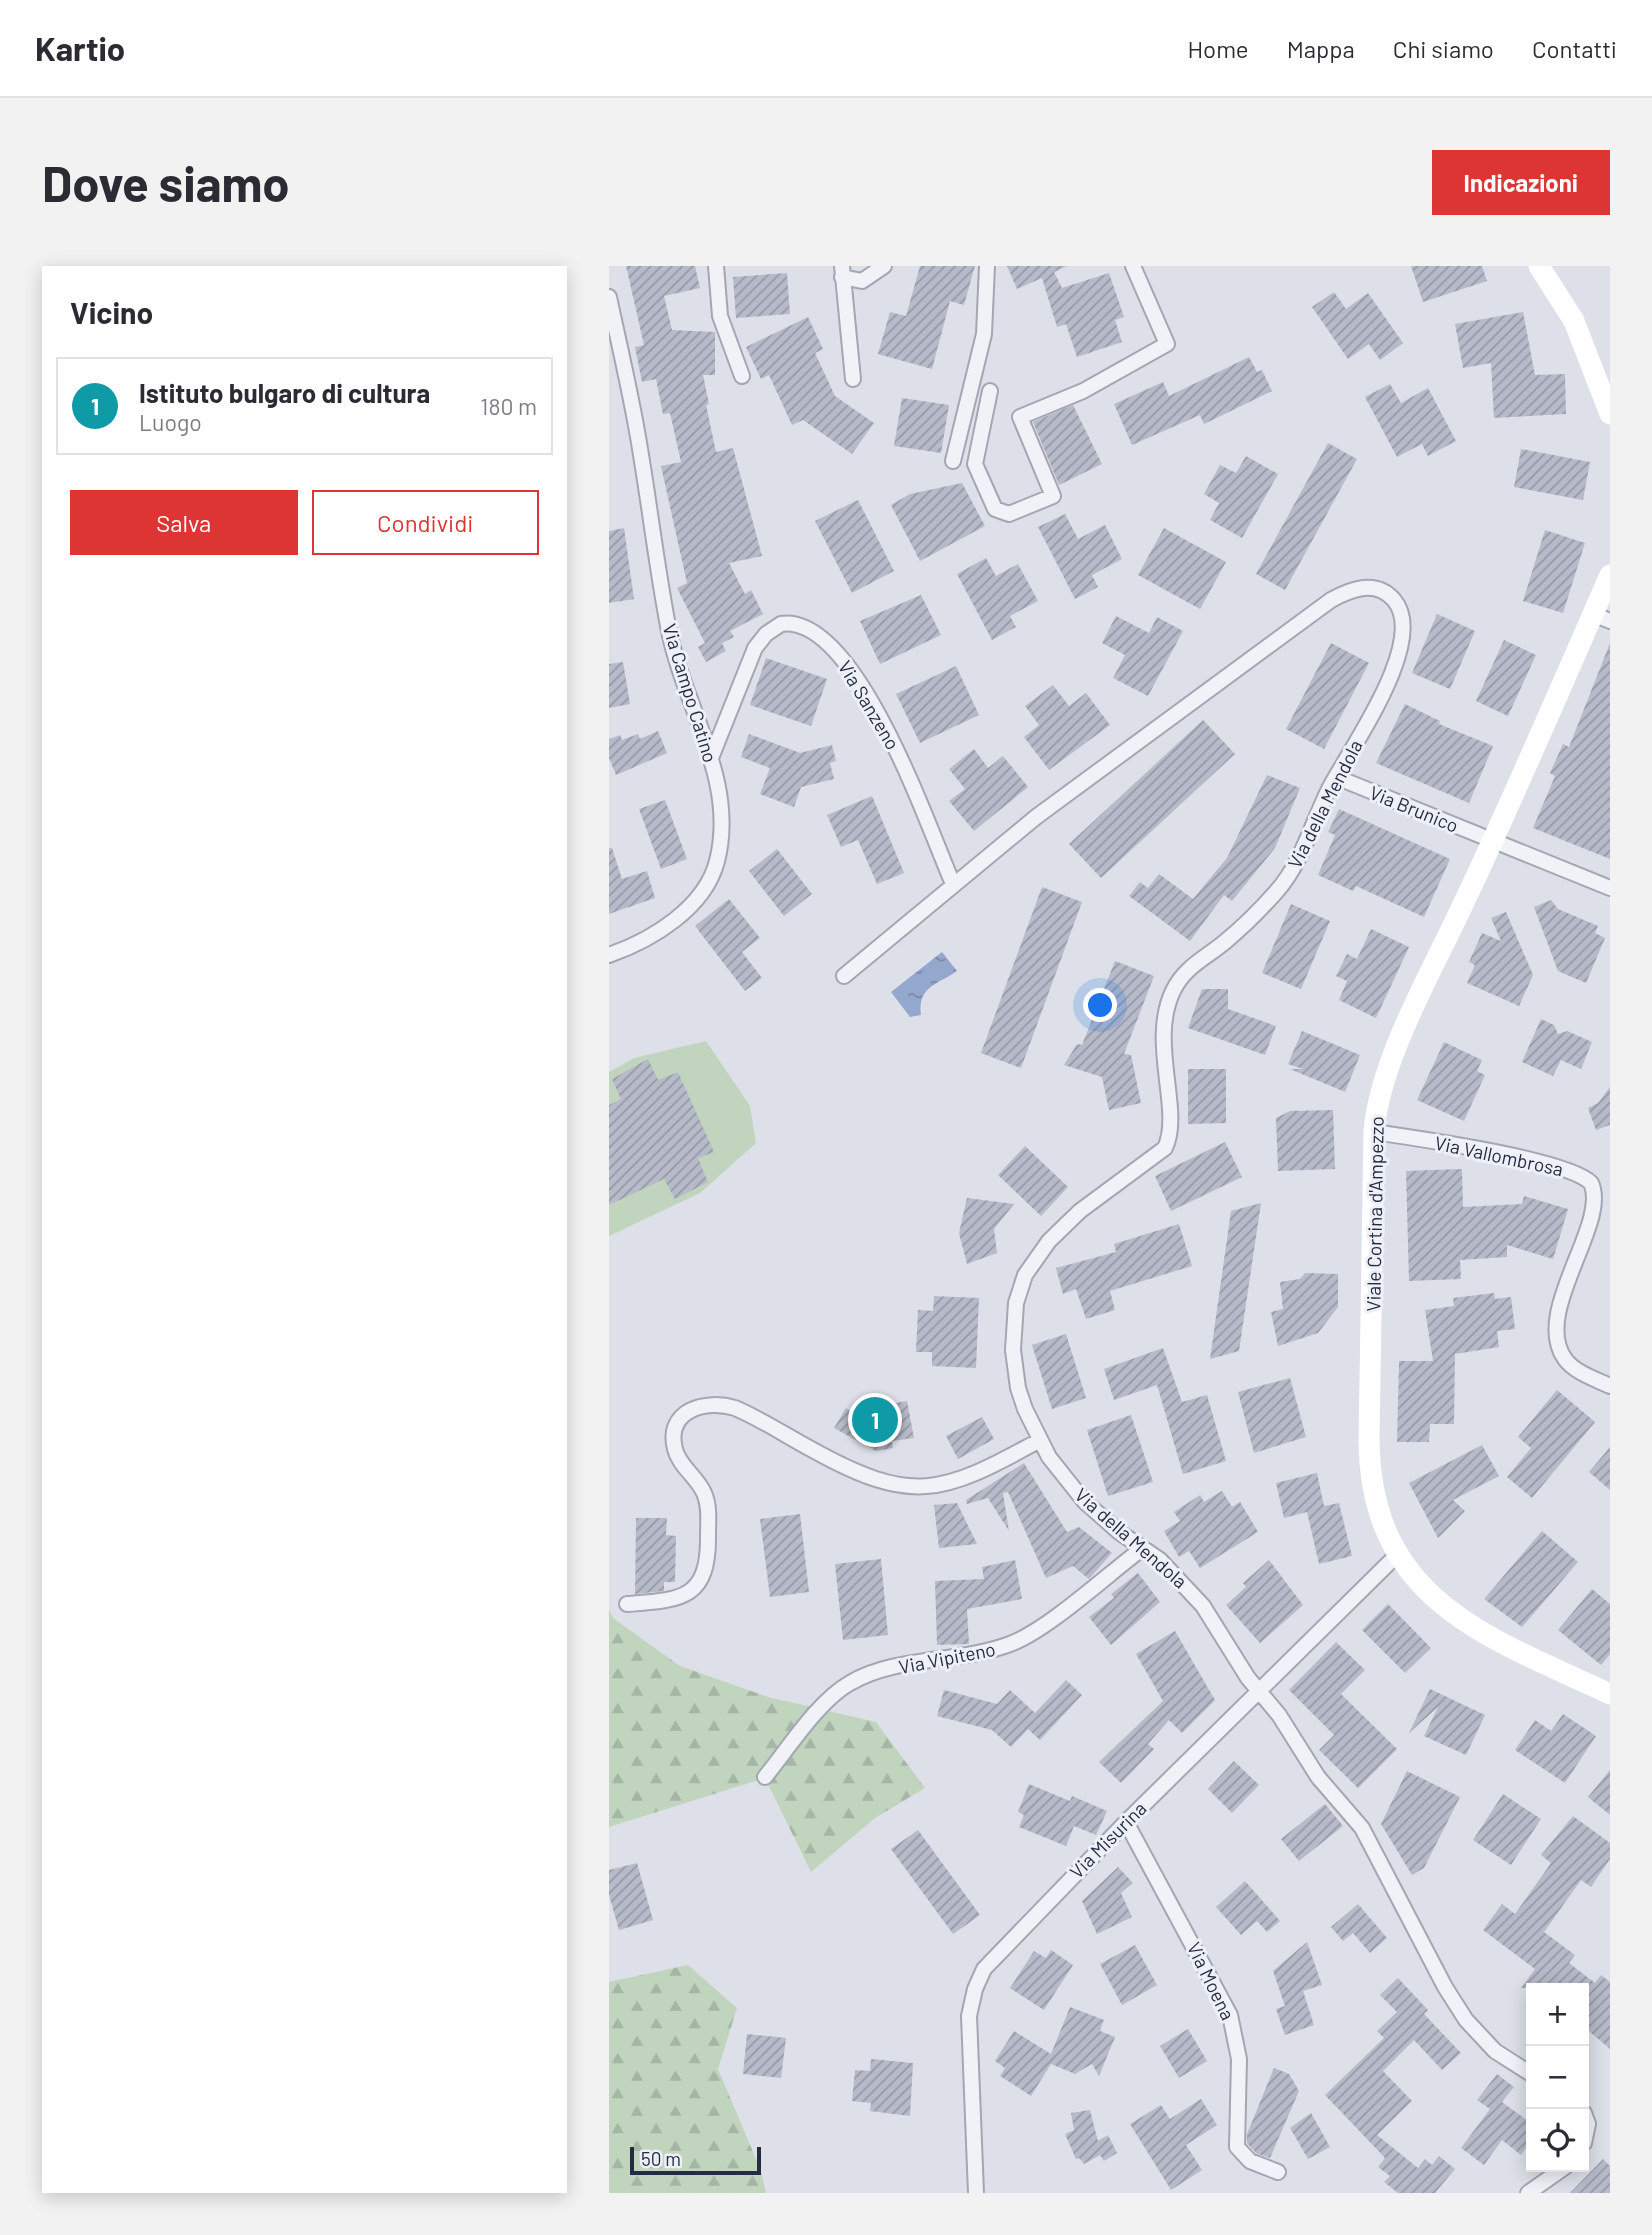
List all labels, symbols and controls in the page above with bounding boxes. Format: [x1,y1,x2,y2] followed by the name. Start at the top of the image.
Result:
[35,28,125,68] text: Kartio
[1187,34,1249,63] text: Home
[1287,34,1355,63] text: Mappa
[1393,34,1494,63] text: Chi siamo
[1532,34,1617,63] text: Contatti
[1432,150,1610,215] button: Indicazioni
[42,153,290,212] text: Dove siamo
[70,294,153,330] text: Vicino
[139,377,430,408] text: Istituto bulgaro di cultura
[91,392,99,420] text: 1
[480,392,537,420] text: 180 m
[139,408,202,436] text: Luogo
[70,490,298,555] button: Salva
[312,490,539,555] button: Condividi
[658,621,723,765] street label: Via Campo Catino
[834,656,905,753] street label: Via Sanzeno
[1282,736,1367,872] street label: Via della Mendola
[1366,780,1462,837] street label: Via Brunico
[1083,988,1117,1022] your location
[1361,1116,1388,1312] street label: Viale Cortina d'Ampezzo
[1433,1131,1565,1180] street label: Via Vallombrosa
[852,1394,898,1446] pin: 1
[1071,1483,1192,1593] street label: Via della Mendola
[897,1637,997,1678] street label: Via Vipiteno
[1065,1797,1151,1883] street label: Via Misurina
[1183,1938,1240,2023] street label: Via Moena
[1526,1983,1589,2172] map controls
[1526,1983,1589,2046] button: +
[1526,2046,1589,2109] button: −
[1526,2109,1589,2172] button: locate
[630,2144,761,2176] scale bar
[641,2147,681,2170] text: 50 m

